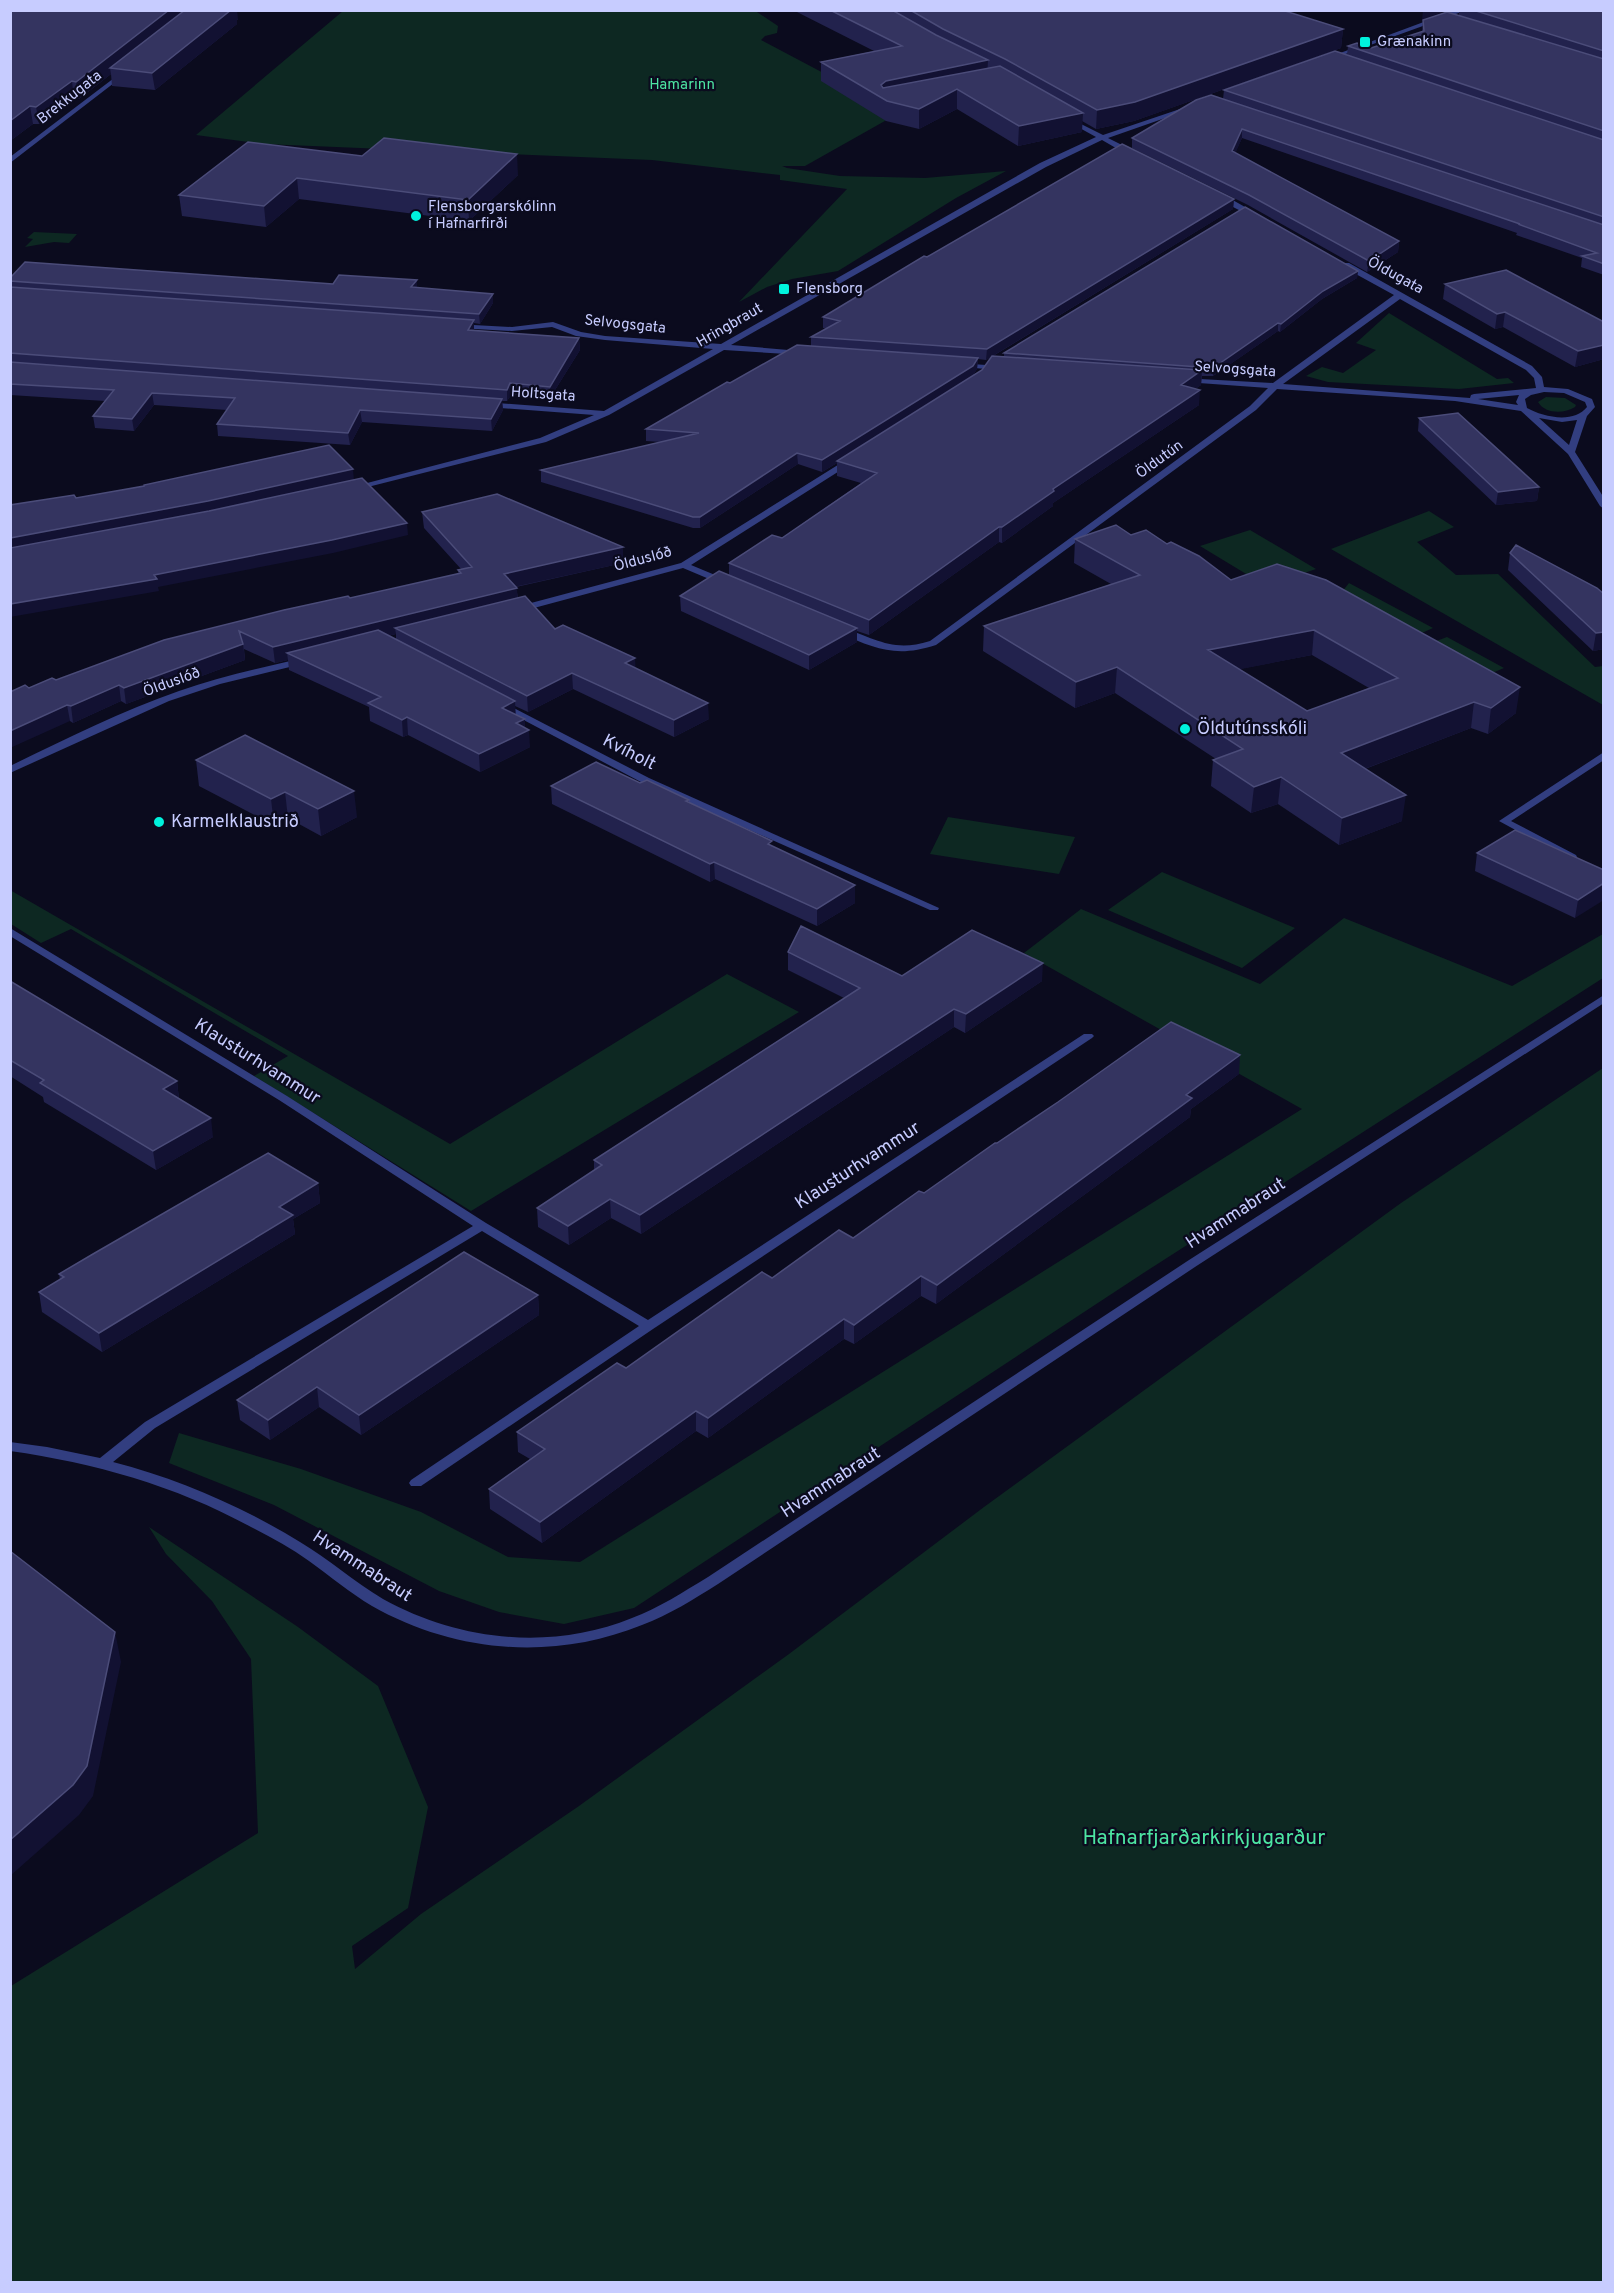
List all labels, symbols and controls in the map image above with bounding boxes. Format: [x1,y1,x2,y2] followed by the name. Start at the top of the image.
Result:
[1377,33,1451,52] place label: Grænakinn
[1358,35,1372,49] marker: Grænakinn
[34,67,106,129] street label: Brekkugata
[649,76,715,95] park label: Hamarinn
[428,198,557,234] place label: Flensborgarskólinn í Hafnarfirði
[409,209,423,223] marker: Flensborgarskólinn í Hafnarfirði
[1364,252,1427,299] street label: Öldugata
[796,280,863,299] place label: Flensborg
[777,282,791,296] marker: Flensborg
[694,300,766,352] street label: Hringbraut
[583,311,667,339] street label: Selvogsgata
[1193,358,1277,382] street label: Selvogsgata
[510,383,576,407] street label: Holtsgata
[1132,436,1187,484] street label: Öldutún
[612,542,674,577] street label: Ölduslóð
[140,663,203,702] street label: Ölduslóð
[1197,716,1307,741] place label: Öldutúnsskóli
[1178,722,1192,736] marker: Öldutúnsskóli
[598,730,660,776] street label: Kvíholt
[171,811,299,834] place label: Karmelklaustrið
[152,815,166,829] marker: Karmelklaustrið
[190,1014,324,1110] street label: Klausturhvammur
[791,1117,925,1215] street label: Klausturhvammur
[1182,1173,1290,1255] street label: Hvammabraut
[777,1442,885,1524] street label: Hvammabraut
[308,1526,416,1608] street label: Hvammabraut
[1083,1825,1325,1852] park label: Hafnarfjarðarkirkjugarður

